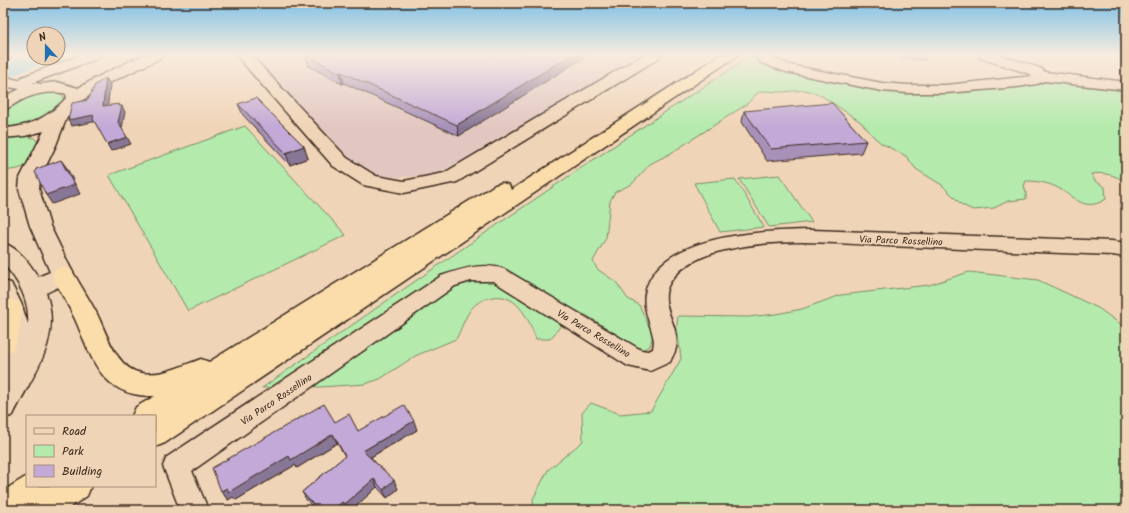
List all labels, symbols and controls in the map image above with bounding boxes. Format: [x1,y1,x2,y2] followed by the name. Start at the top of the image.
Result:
[26,26,66,66] north arrow
[36,28,49,47] text: N
[859,232,943,250] street label: Via Parco Rossellino
[554,306,634,362] street label: Via Parco Rossellino
[238,370,316,430] street label: Via Parco Rossellino
[26,415,156,487] legend
[62,422,87,441] text: Road
[62,442,84,461] text: Park
[62,462,102,481] text: Building

